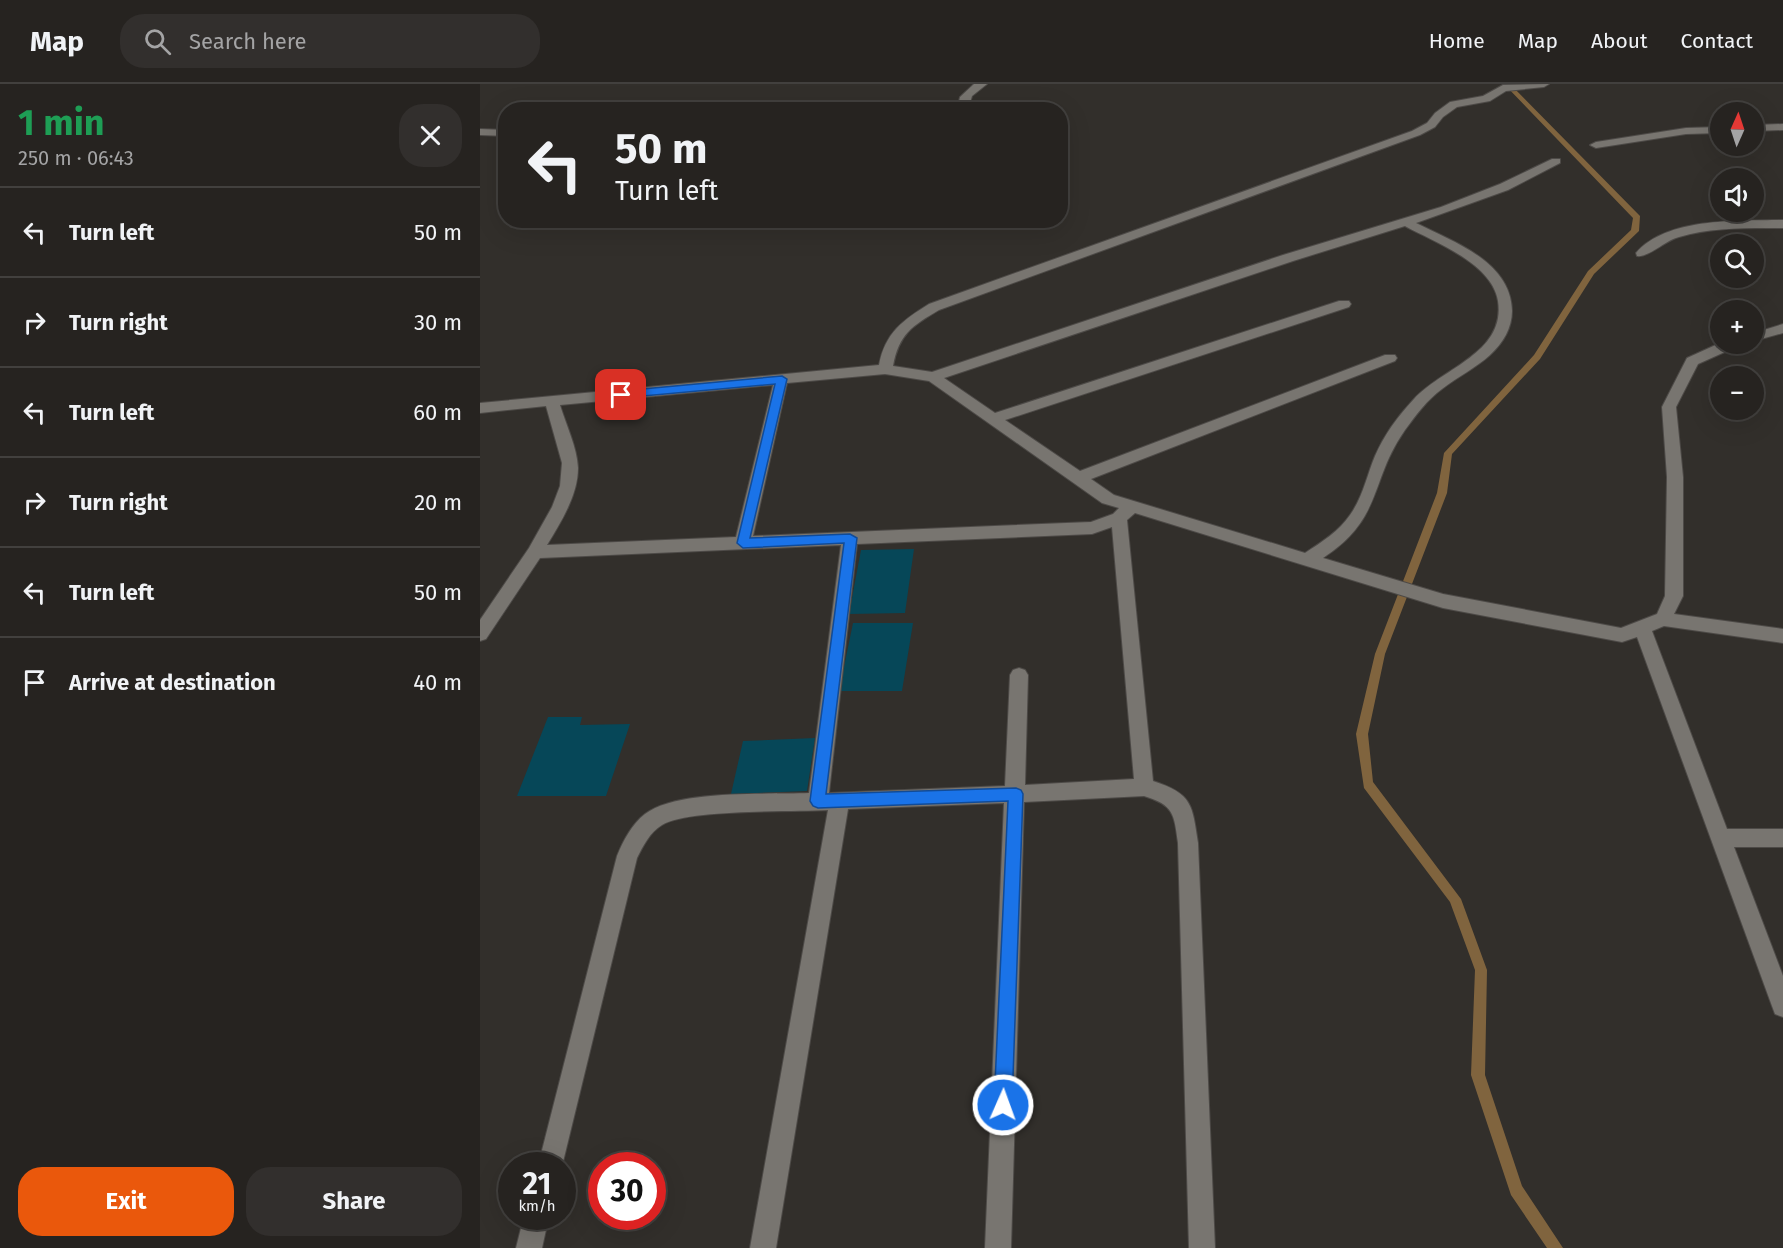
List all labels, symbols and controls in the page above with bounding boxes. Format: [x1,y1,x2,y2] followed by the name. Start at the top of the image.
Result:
[120,14,540,68] search box
[30,25,84,58] text: Map
[141,25,174,58] icon: search
[189,28,307,55] text: Search here
[1429,28,1485,54] text: Home
[1518,28,1558,54] text: Map
[1591,28,1648,54] text: About
[1681,28,1753,54] text: Contact
[18,101,105,145] text: 1 min
[1710,102,1764,156] north arrow
[1710,102,1764,420] map controls
[399,104,462,167] button: close
[615,124,708,174] text: 50 m
[516,126,594,204] icon: left
[18,146,134,170] text: 250 m · 06:43
[1710,168,1764,222] button: sound
[615,175,718,207] text: Turn left
[18,216,51,249] icon: left
[69,219,154,246] text: Turn left
[414,219,462,246] text: 50 m
[1710,234,1764,288] button: search
[1710,300,1764,354] button: +
[18,306,51,339] icon: right
[69,309,168,336] text: Turn right
[414,309,462,336] text: 30 m
[1710,366,1764,420] button: −
[595,369,646,420] pin
[604,378,637,411] icon: arrive
[18,396,51,429] icon: left
[69,399,154,426] text: Turn left
[413,399,462,426] text: 60 m
[18,486,51,519] icon: right
[69,489,168,516] text: Turn right
[414,489,462,516] text: 20 m
[18,576,51,609] icon: left
[69,579,154,606] text: Turn left
[414,579,462,606] text: 50 m
[18,666,51,699] icon: arrive
[69,669,276,696] text: Arrive at destination
[413,669,462,696] text: 40 m
[971,1073,1035,1137] position arrow
[588,1152,666,1230] speed limit sign: 30
[523,1166,551,1202] text: 21
[18,1167,234,1236] button: Exit
[246,1167,462,1236] button: Share
[518,1197,556,1215] text: km/h

